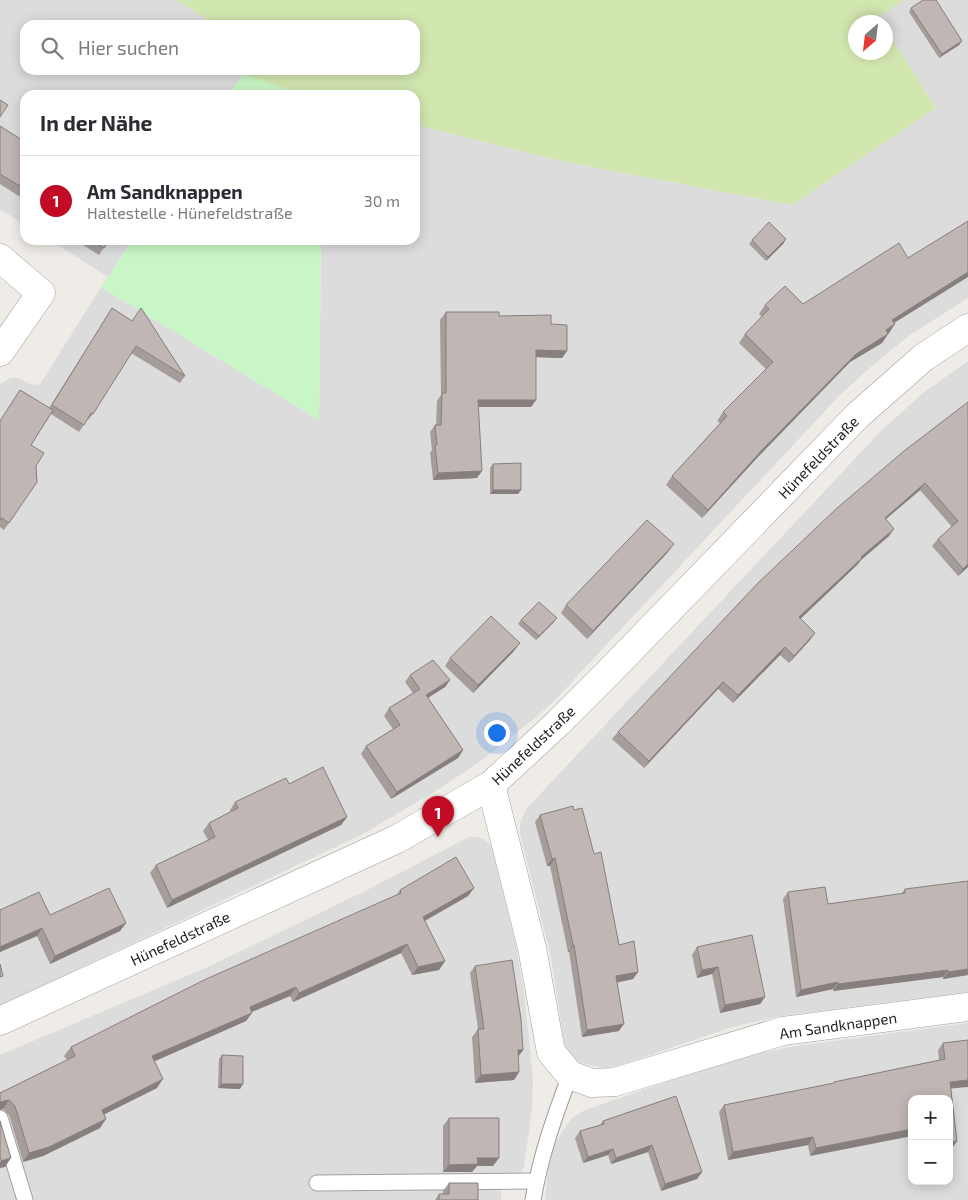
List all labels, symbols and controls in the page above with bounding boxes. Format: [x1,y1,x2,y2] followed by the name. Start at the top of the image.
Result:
[848,15,893,60] north arrow
[20,20,420,75] search box
[38,34,66,62] icon: search
[78,36,179,59] text: Hier suchen
[40,110,152,135] text: In der Nähe
[87,180,243,203] text: Am Sandknappen
[53,191,59,210] text: 1
[364,191,400,210] text: 30 m
[87,203,293,222] text: Haltestelle · Hünefeldstraße
[774,412,862,502] street label: Hünefeldstraße
[487,702,579,788] street label: Hünefeldstraße
[484,720,510,746] your location
[422,796,454,837] pin: 1
[127,907,233,969] street label: Hünefeldstraße
[778,1008,898,1042] street label: Am Sandknappen
[908,1095,953,1185] map controls
[908,1095,953,1140] button: +
[908,1140,953,1185] button: −

